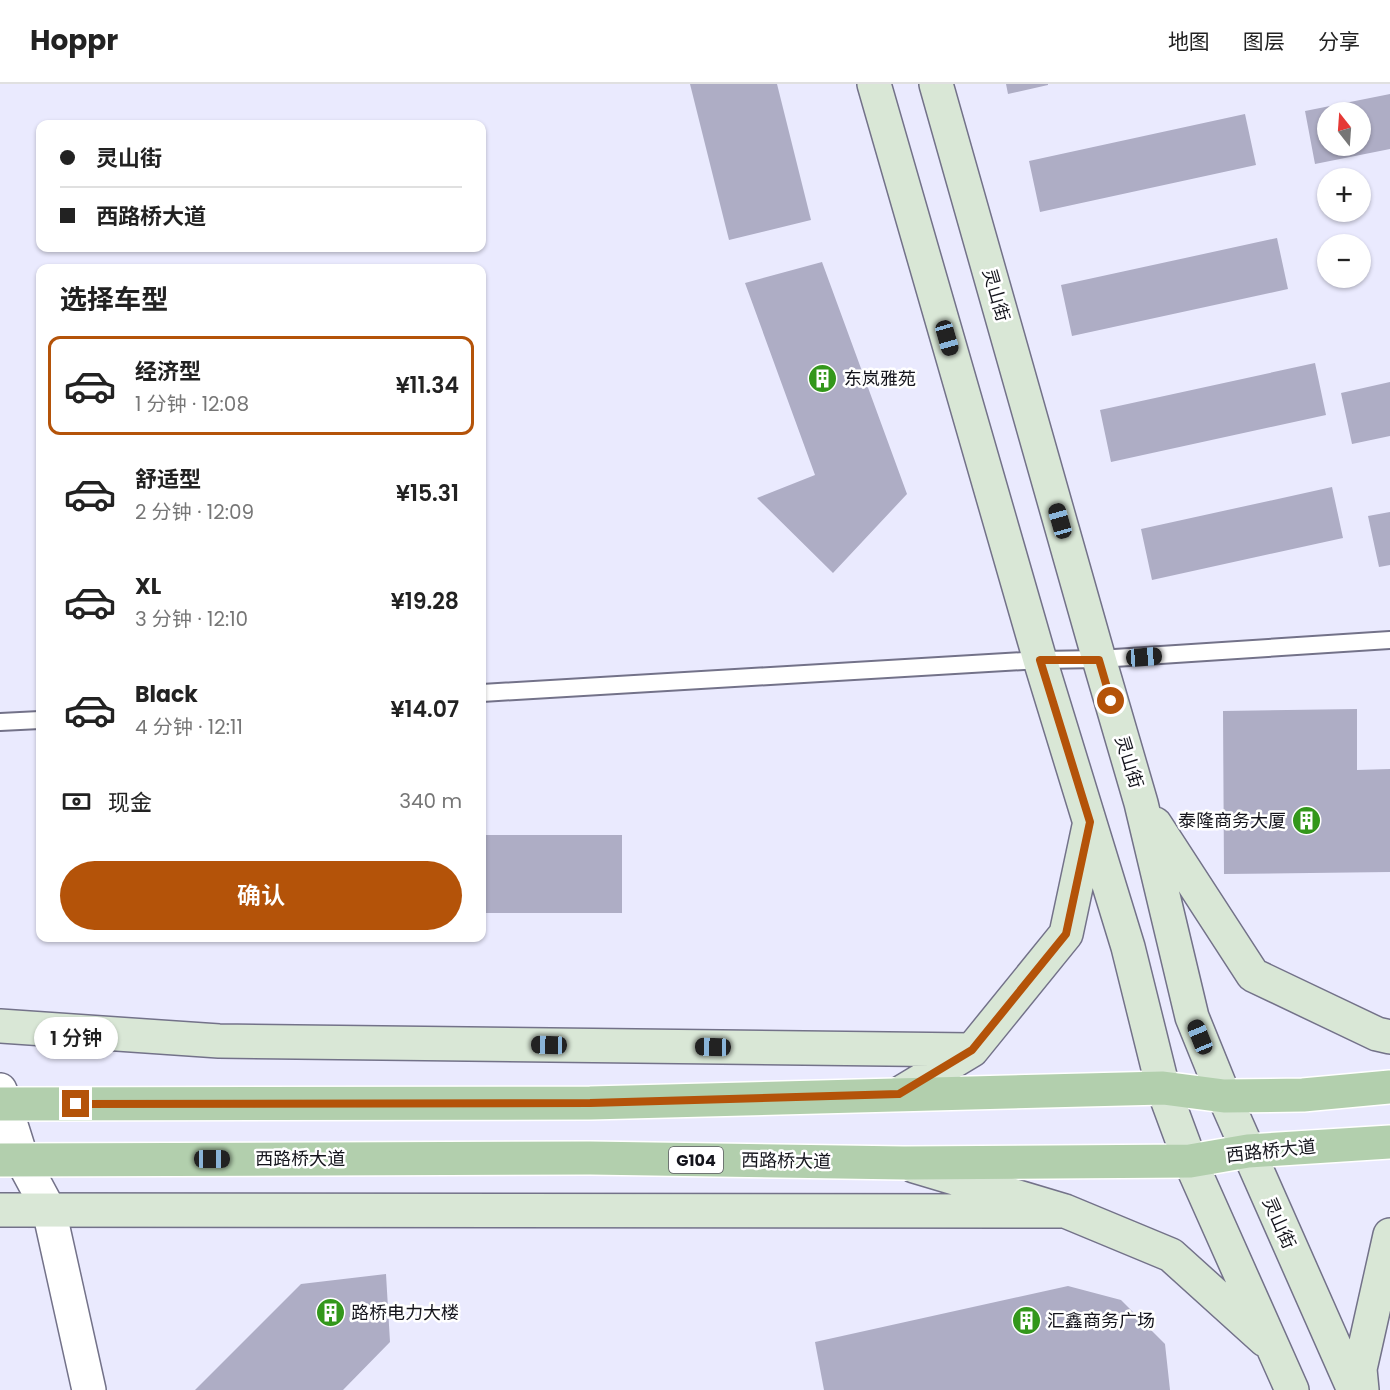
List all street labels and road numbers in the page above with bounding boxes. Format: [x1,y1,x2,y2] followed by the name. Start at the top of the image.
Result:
[977,265,1016,324] street label: 灵山街
[1110,732,1149,791] street label: 灵山街
[1225,1133,1317,1168] street label: 西路桥大道
[255,1146,345,1171] street label: 西路桥大道
[669,1147,723,1173] road number: G104
[741,1147,831,1174] street label: 西路桥大道
[1257,1193,1302,1253] street label: 灵山街

